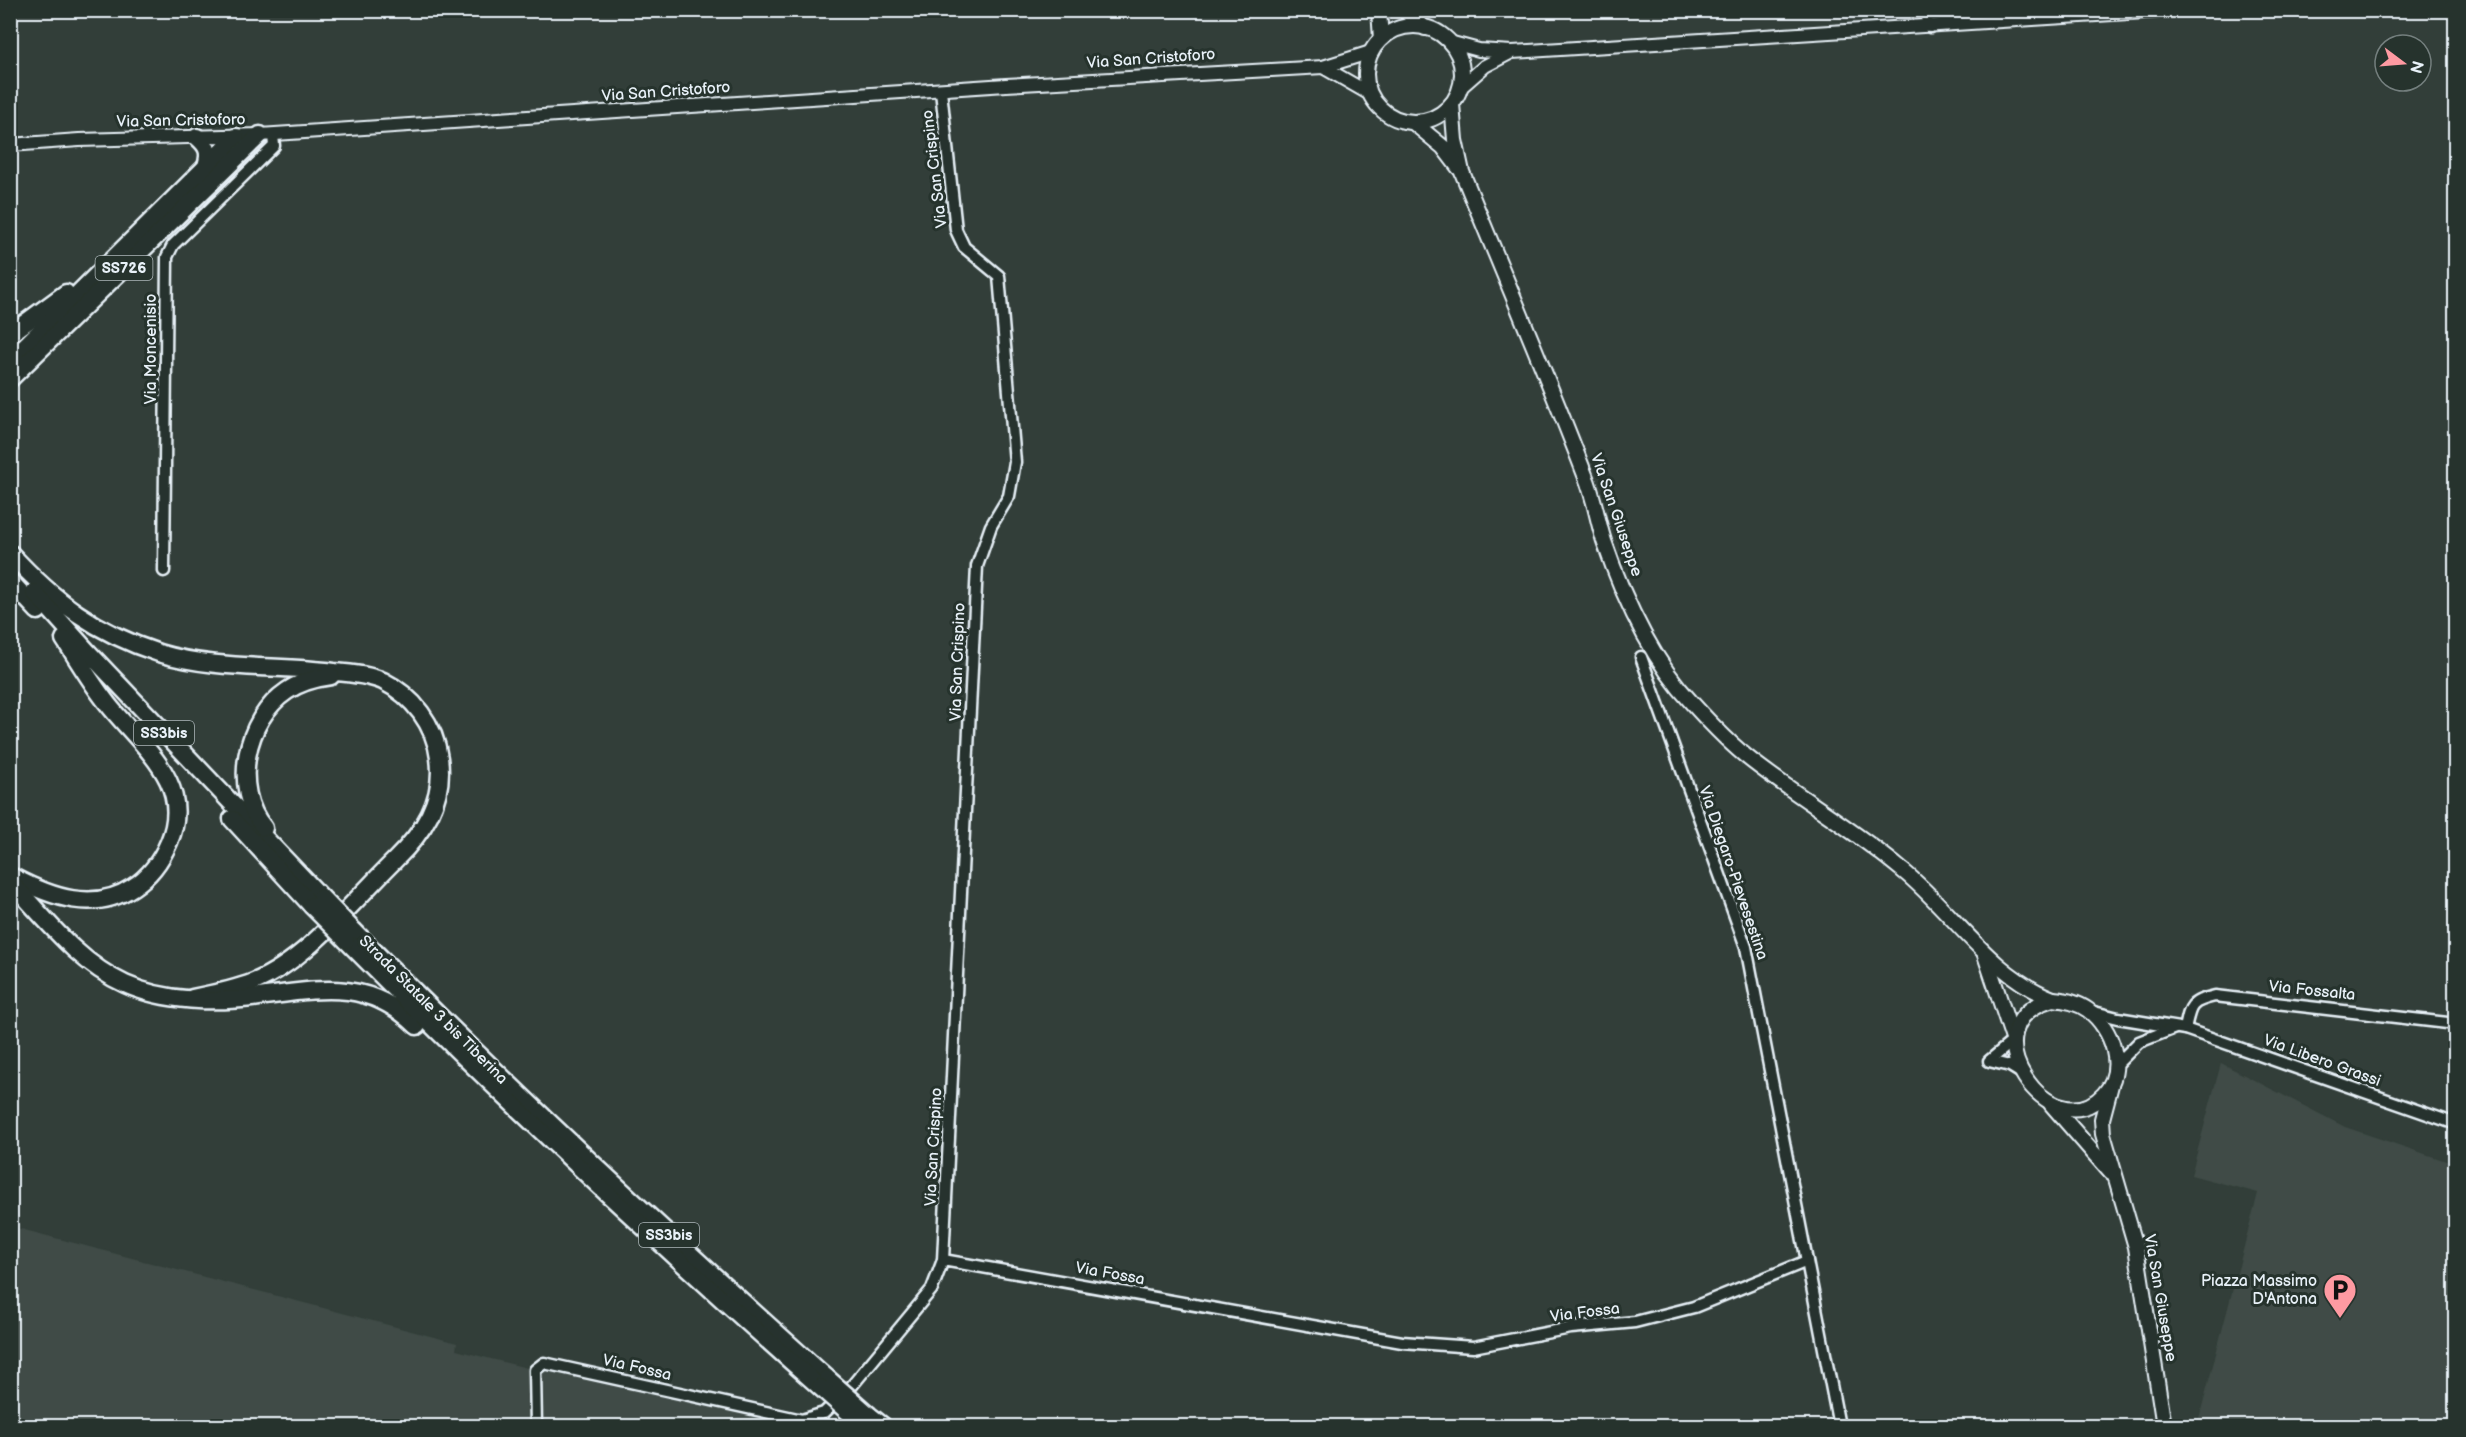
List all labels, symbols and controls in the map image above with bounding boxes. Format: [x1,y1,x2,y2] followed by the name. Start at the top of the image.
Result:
[2373,33,2433,93] north arrow
[1086,45,1216,73] street label: Via San Cristoforo
[2405,58,2427,75] text: N
[601,78,731,106] street label: Via San Cristoforo
[918,109,952,229] street label: Via San Crispino
[116,110,246,132] street label: Via San Cristoforo
[96,256,152,280] road number: SS726
[142,294,161,404] street label: Via Moncenisio
[1586,451,1646,580] street label: Via San Giuseppe
[946,602,970,722] street label: Via San Crispino
[134,721,194,745] road number: SS3bis
[1694,783,1772,963] street label: Via Diegaro-Pievesestina
[355,932,511,1088] street label: Strada Statale 3 bis Tiberina
[2268,977,2356,1005] street label: Via Fossalta
[2261,1031,2383,1091] street label: Via Libero Grassi
[921,1087,947,1207] street label: Via San Crispino
[639,1223,699,1247] road number: SS3bis
[2139,1233,2181,1364] street label: Via San Giuseppe
[1074,1259,1146,1289] street label: Via Fossa
[2201,1272,2317,1309] place label: Piazza Massimo D'Antona
[2322,1272,2358,1319] parking icon: Piazza Massimo D'Antona
[1549,1299,1621,1327] street label: Via Fossa
[601,1351,673,1385] street label: Via Fossa

